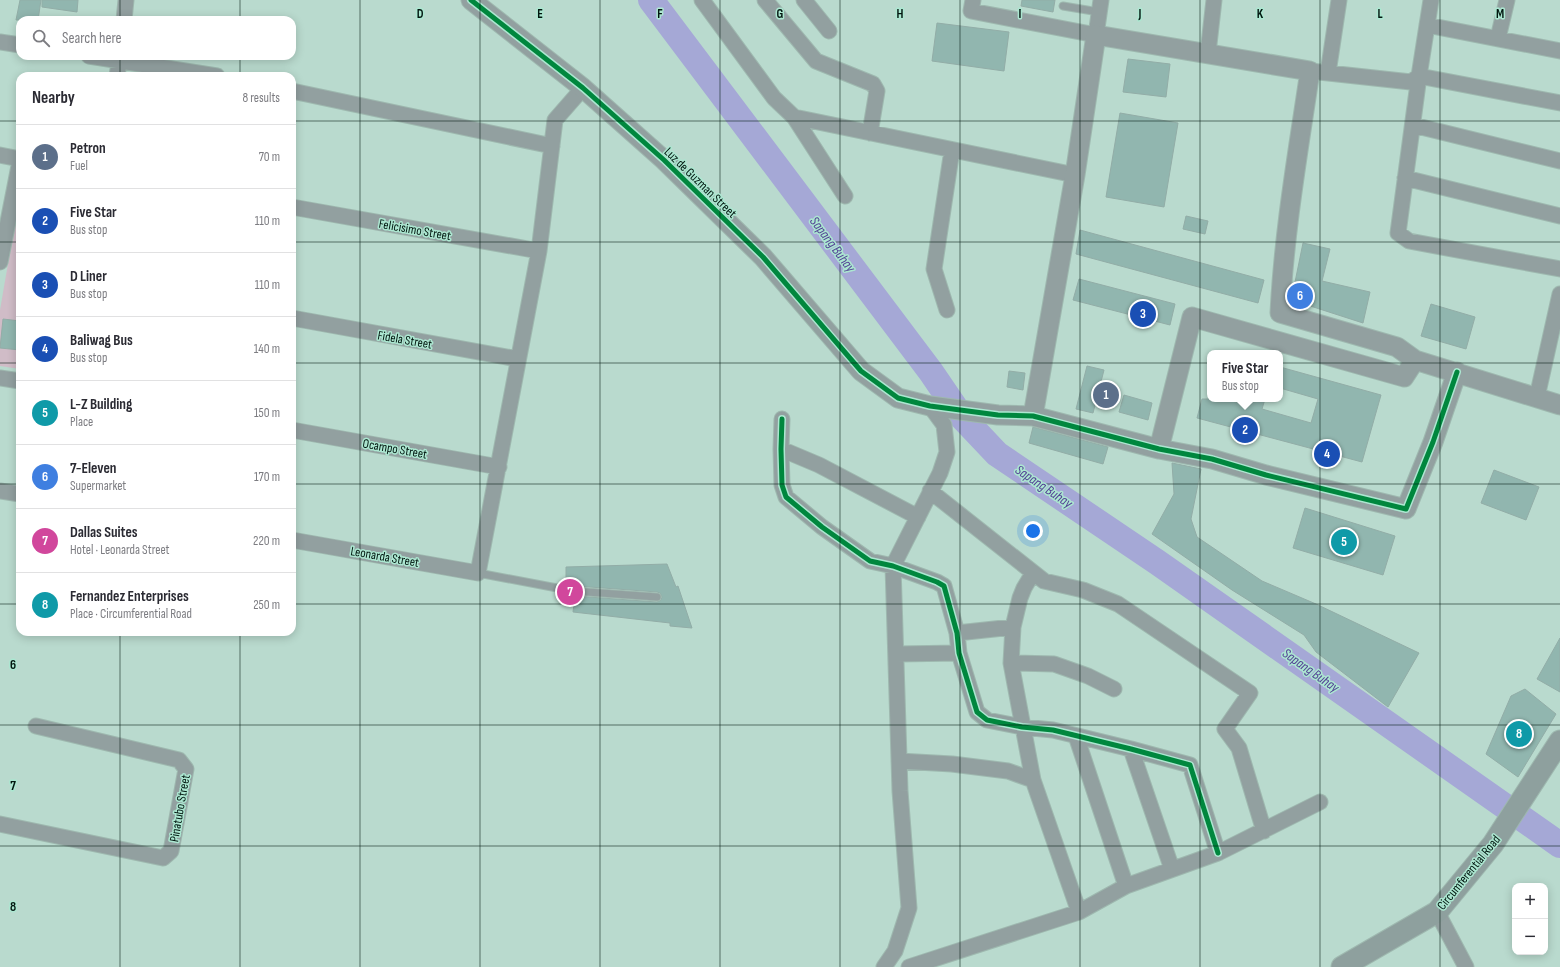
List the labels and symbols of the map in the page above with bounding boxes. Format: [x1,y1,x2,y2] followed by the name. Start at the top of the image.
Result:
[417,6,424,22] text: D
[537,6,543,22] text: E
[657,6,663,22] text: F
[777,6,784,22] text: G
[897,6,904,22] text: H
[1019,6,1022,22] text: I
[1138,6,1142,22] text: J
[1257,6,1264,22] text: K
[1377,6,1383,22] text: L
[1496,6,1504,22] text: M
[661,144,740,221] street label: Luz de Guzman Street
[806,213,859,276] water label: Sapang Buhay
[377,216,452,244] street label: Felicisimo Street
[1287,281,1313,311] pin: 6
[1130,299,1156,329] pin: 3
[376,327,433,353] street label: Fidela Street
[1093,380,1119,410] pin: 1
[1232,415,1258,445] pin: 2
[361,435,428,463] street label: Ocampo Street
[1314,439,1340,469] pin: 4
[1012,461,1076,512] water label: Sapang Buhay
[1023,521,1043,541] your location
[1331,527,1357,557] pin: 5
[349,543,420,571] street label: Leonarda Street
[557,577,583,607] pin: 7
[1279,645,1343,696] water label: Sapang Buhay
[10,657,16,673] text: 6
[1506,719,1532,749] pin: 8
[166,773,194,843] street label: Pinatubo Street
[10,778,16,794] text: 7
[1434,832,1504,913] street label: Circumferential Road
[10,899,16,915] text: 8

